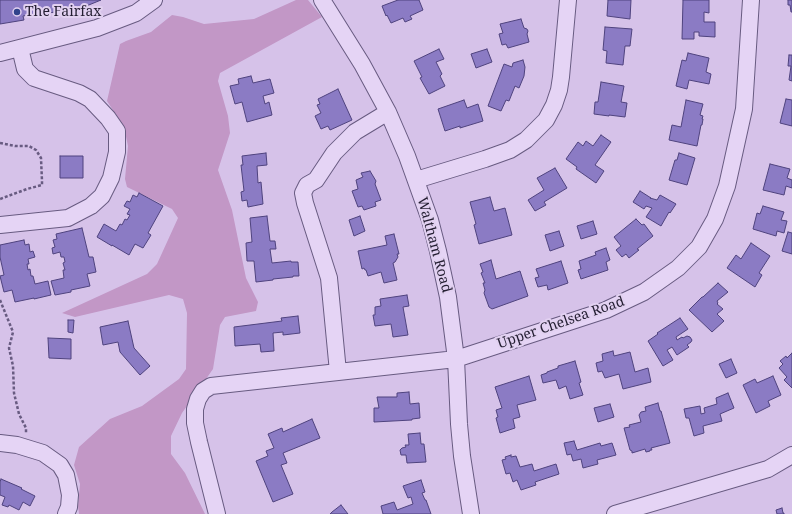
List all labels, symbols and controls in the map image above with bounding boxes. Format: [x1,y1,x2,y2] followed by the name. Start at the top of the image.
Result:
[25,4,101,20] place label: The Fairfax
[12,7,22,17] marker: The Fairfax
[413,195,455,295] street label: Waltham Road
[495,293,627,353] street label: Upper Chelsea Road

